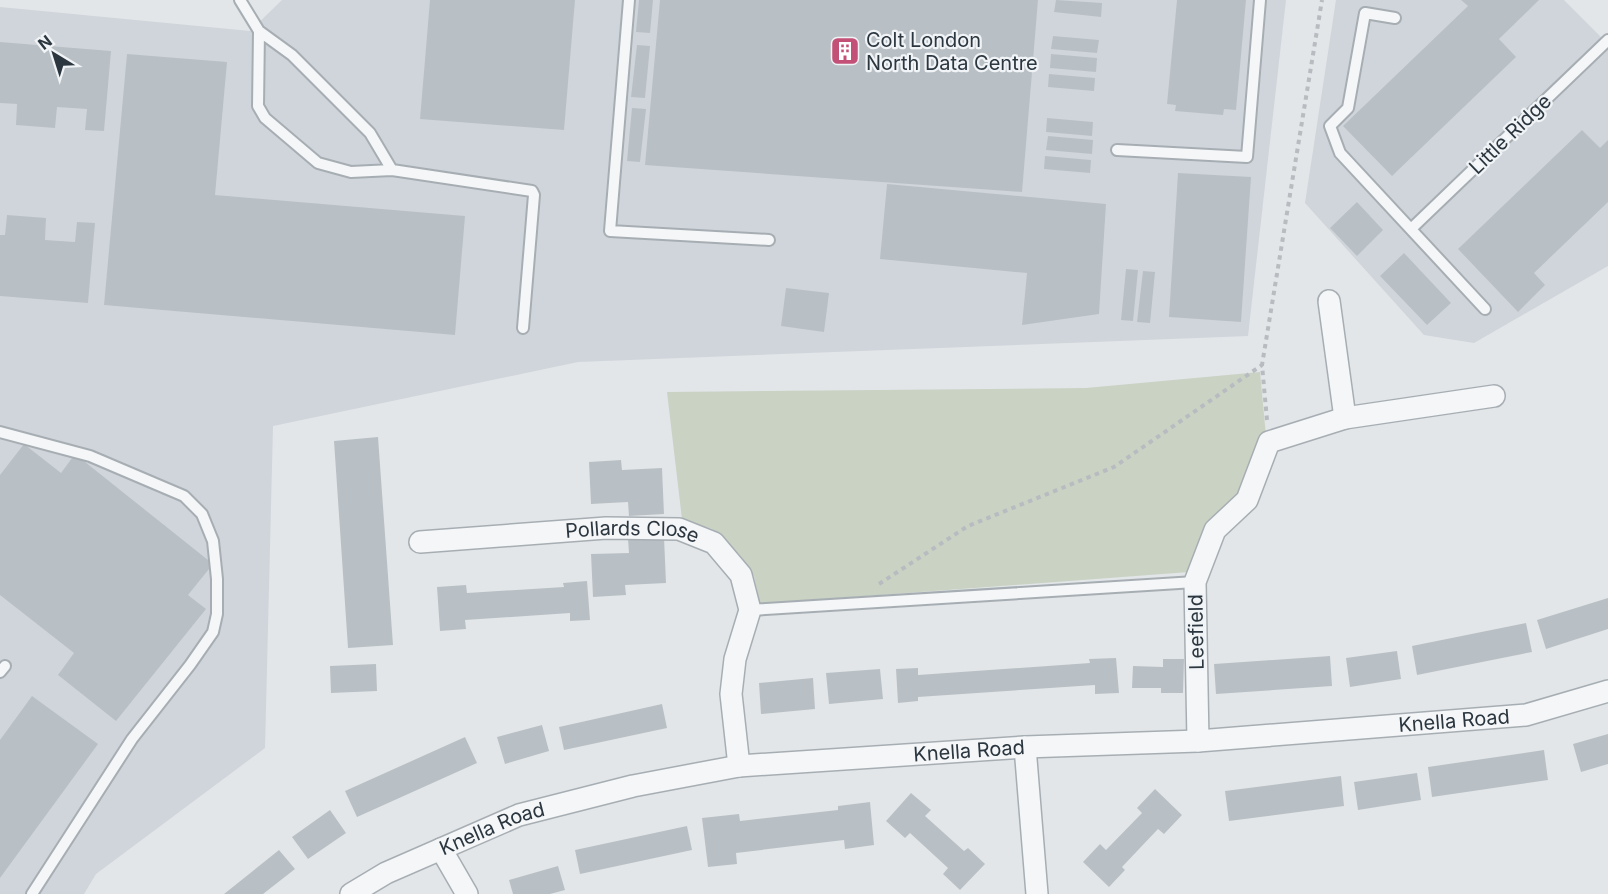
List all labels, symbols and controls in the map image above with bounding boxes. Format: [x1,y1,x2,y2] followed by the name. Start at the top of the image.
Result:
[24,24,84,84] north arrow
[866,28,1038,75] place label: Colt London North Data Centre
[34,31,56,54] text: N
[829,35,861,67] building icon: Colt London North Data Centre
[1464,89,1556,179] street label: Little Ridge
[564,516,703,548] street label: Pollards Close
[1183,594,1209,670] street label: Leefield
[1397,704,1511,737] street label: Knella Road
[913,735,1026,766] street label: Knella Road
[436,797,547,860] street label: Knella Road

